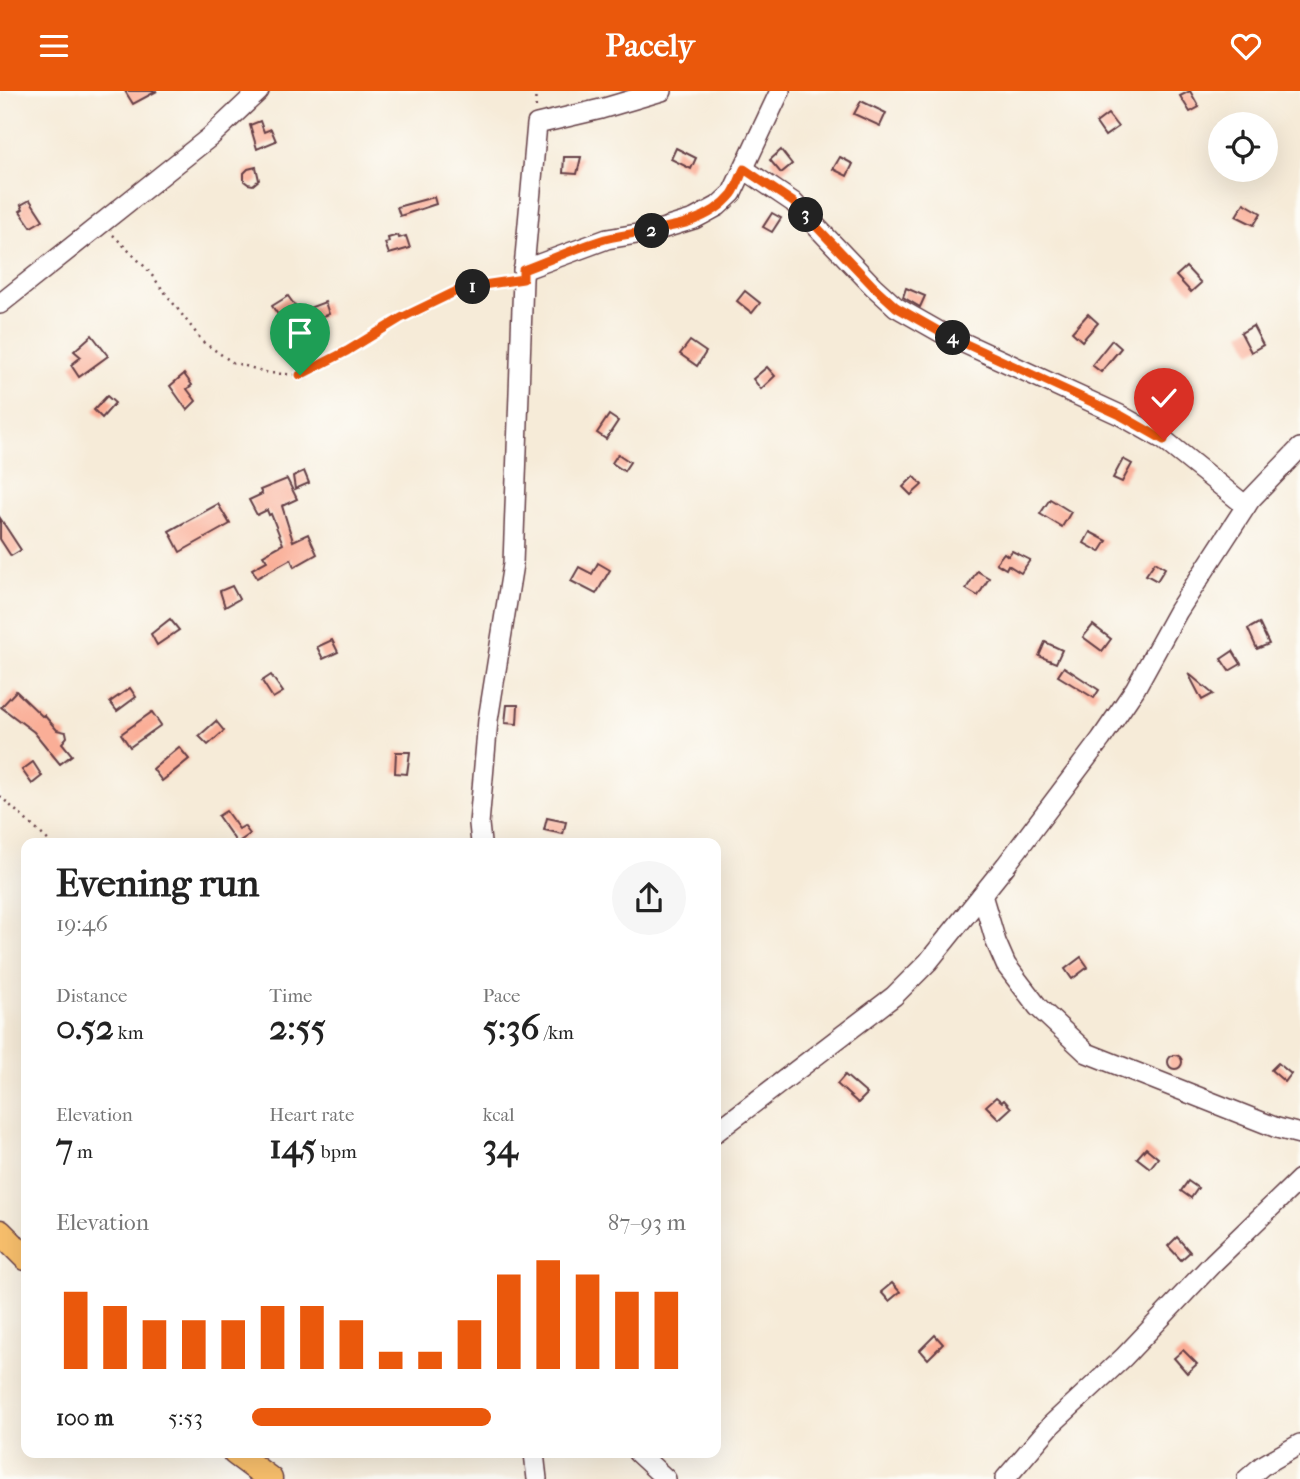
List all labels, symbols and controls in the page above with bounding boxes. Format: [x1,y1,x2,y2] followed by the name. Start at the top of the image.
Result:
[35,27,73,65] icon: menu
[606,27,694,64] text: Pacely
[1227,27,1265,65] icon: heart
[1208,112,1278,182] map controls
[1208,112,1278,182] button: locate
[788,197,824,233] pin: 3
[802,203,809,225] text: 3
[634,213,670,249] pin: 2
[647,219,656,241] text: 2
[456,269,490,305] pin: 1
[469,275,476,297] text: 1
[270,303,330,375] pin
[281,314,319,352] icon: arrive
[936,321,970,355] pin: 4
[947,326,958,348] text: 4
[1134,368,1194,440] pin
[1145,379,1183,417] icon: check
[56,861,259,906] text: Evening run
[612,861,686,935] button: share
[56,910,108,937] text: 19:46
[56,985,127,1007] text: Distance
[269,985,313,1007] text: Time
[483,985,521,1007] text: Pace
[56,1007,114,1048] text: 0.52
[269,1007,326,1048] text: 2:55
[483,1007,540,1048] text: 5:36
[114,1022,143,1044] text: km
[540,1022,574,1044] text: /km
[56,1104,133,1126] text: Elevation
[269,1104,354,1126] text: Heart rate
[483,1104,515,1126] text: kcal
[56,1126,73,1167] text: 7
[269,1126,317,1167] text: 145
[483,1126,518,1167] text: 34
[73,1141,93,1163] text: m
[317,1141,357,1163] text: bpm
[56,1209,149,1236] text: Elevation
[608,1209,686,1236] text: 87–93 m
[56,1404,114,1431] text: 100 m
[168,1404,203,1431] text: 5:53

